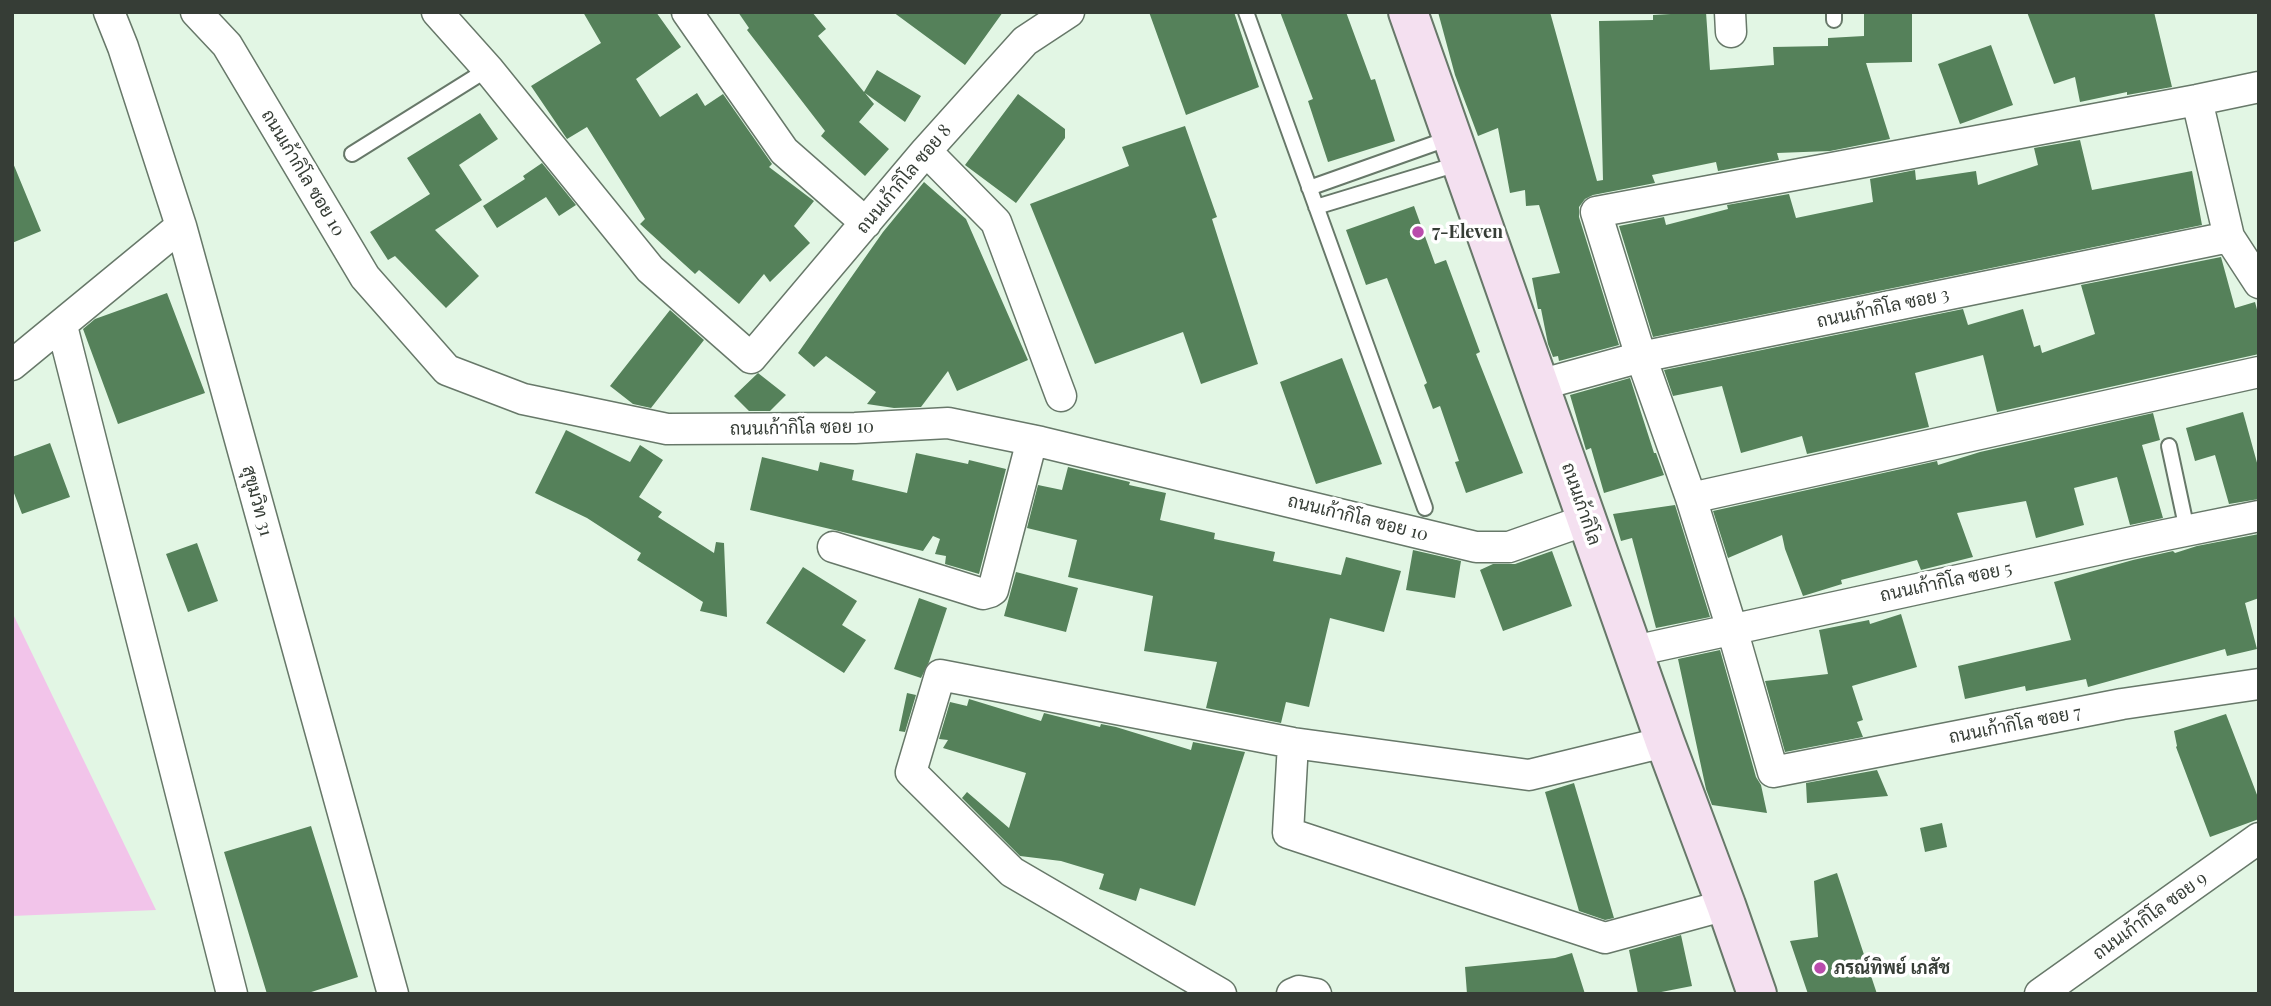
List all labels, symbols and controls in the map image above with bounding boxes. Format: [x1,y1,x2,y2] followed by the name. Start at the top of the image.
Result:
[257,106,349,240] street label: ถนนเก้ากิโล ซอย 10
[852,120,956,238] street label: ถนนเก้ากิโล ซอย 8
[1432,221,1503,243] place label: 7-Eleven
[1410,224,1426,240] marker: 7-Eleven
[1815,283,1951,333] street label: ถนนเก้ากิโล ซอย 3
[730,416,874,440] street label: ถนนเก้ากิโล ซอย 10
[1557,460,1605,548] street label: ถนนเก้ากิโล
[237,463,277,539] street label: สุขุมวิท 31
[1285,490,1431,546] street label: ถนนเก้ากิโล ซอย 10
[1878,557,2014,607] street label: ถนนเก้ากิโล ซอย 5
[1947,702,2083,748] street label: ถนนเก้ากิโล ซอย 7
[2089,867,2211,965] street label: ถนนเก้ากิโล ซอย 9
[1834,957,1950,979] place label: ภรณ์ทิพย์ เภสัช
[1812,960,1828,976] marker: ภรณ์ทิพย์ เภสัช

